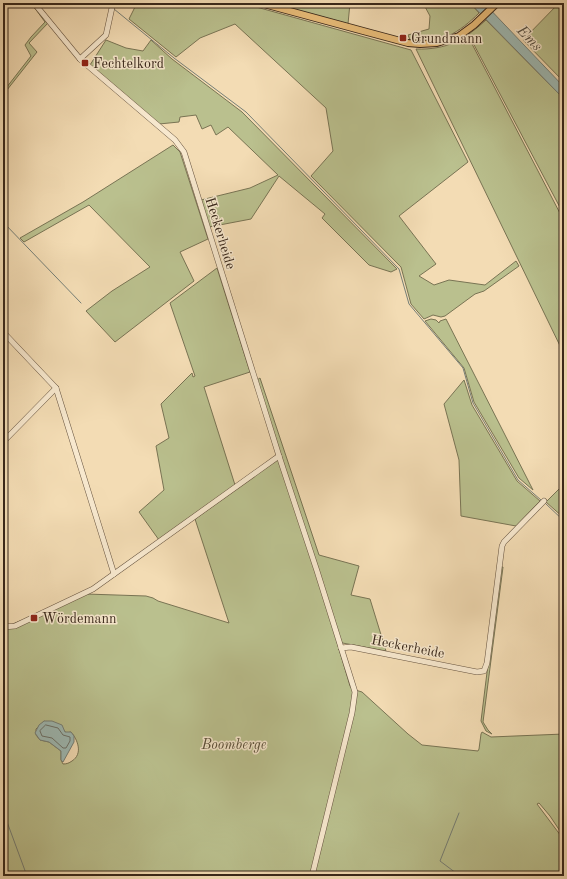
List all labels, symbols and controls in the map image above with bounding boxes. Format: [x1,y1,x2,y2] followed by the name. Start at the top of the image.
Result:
[513,23,544,55] water label: Ems
[411,32,483,46] place label: Grundmann
[398,33,408,43] marker: Grundmann
[93,57,164,71] place label: Fechtelkord
[80,58,90,68] marker: Fechtelkord
[202,196,238,271] street label: Heckerheide
[42,612,117,626] place label: Wördemann
[29,613,39,623] marker: Wördemann
[370,633,446,661] street label: Heckerheide
[201,738,267,753] park label: Boomberge

